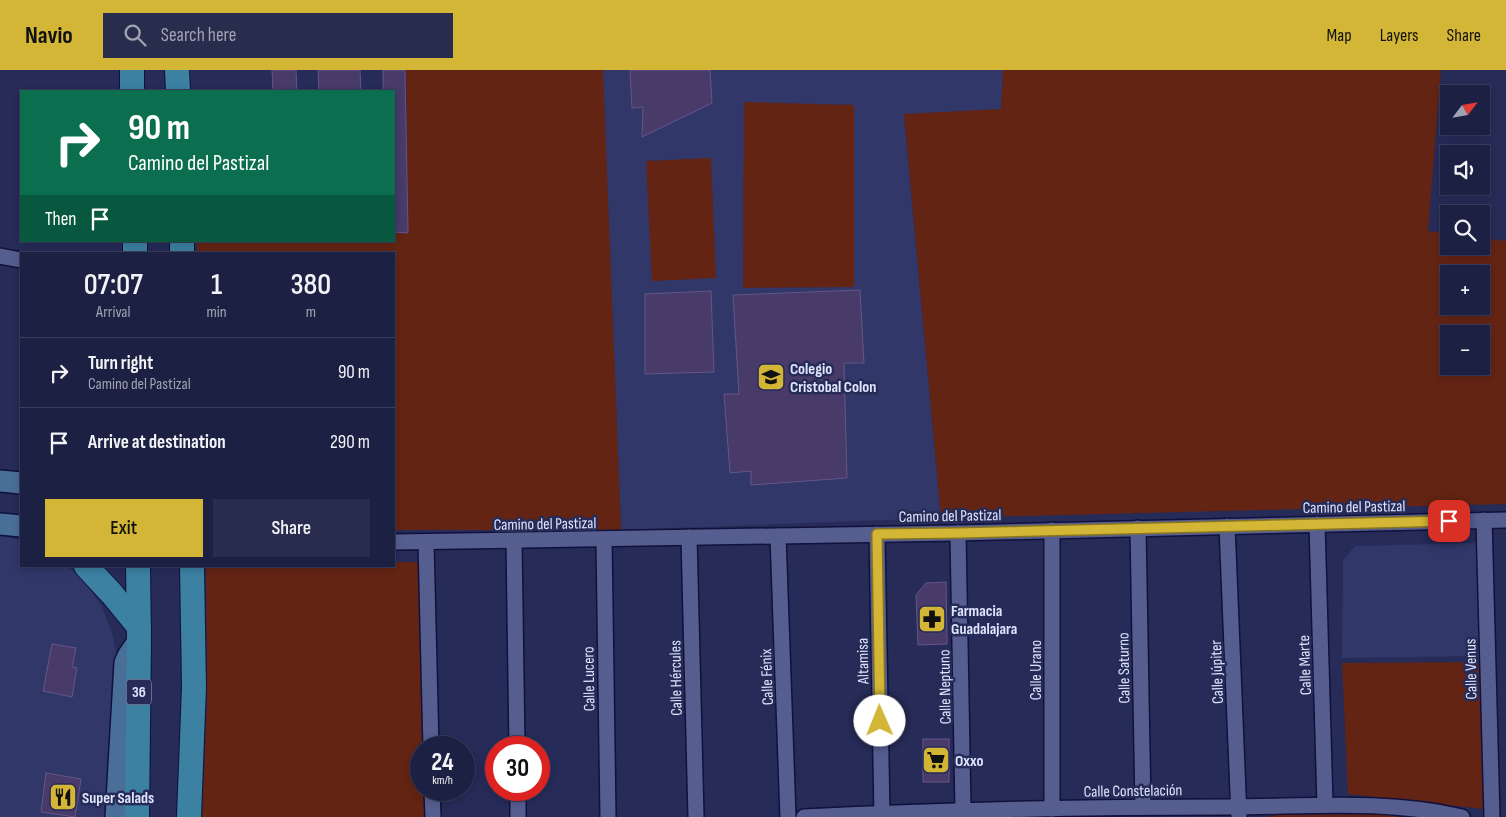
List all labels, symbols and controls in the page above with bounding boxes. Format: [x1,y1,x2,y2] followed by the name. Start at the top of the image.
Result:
[103,13,453,58] search box
[25,21,73,50] text: Navio
[121,21,149,49] icon: search
[161,24,236,47] text: Search here
[1327,25,1352,46] text: Map
[1380,25,1419,46] text: Layers
[1447,25,1481,46] text: Share
[1440,85,1490,135] north arrow
[1440,85,1490,375] map controls
[128,107,190,150] text: 90 m
[45,110,110,175] icon: right
[1440,145,1490,195] button: sound
[128,150,269,177] text: Camino del Pastizal
[86,205,114,233] icon: arrive
[1440,205,1490,255] button: search
[45,208,76,231] text: Then
[1440,265,1490,315] button: +
[84,267,143,303] text: 07:07
[211,267,222,303] text: 1
[290,267,331,303] text: 380
[96,303,131,322] text: Arrival
[207,303,227,322] text: min
[306,303,316,322] text: m
[1440,325,1490,375] button: −
[88,352,153,375] text: Turn right
[45,359,73,387] icon: right
[790,360,876,397] place label: Colegio Cristobal Colon
[338,361,370,384] text: 90 m
[756,362,786,392] school or university icon: Colegio Cristobal Colon
[88,375,191,394] text: Camino del Pastizal
[45,429,73,457] icon: arrive
[88,431,226,454] text: Arrive at destination
[330,431,370,454] text: 290 m
[1302,497,1406,518] street label: Camino del Pastizal
[45,499,203,557] button: Exit
[213,499,370,557] button: Share
[1428,500,1470,542] pin
[898,506,1002,527] street label: Camino del Pastizal
[1435,507,1463,535] icon: arrive
[493,514,597,535] street label: Camino del Pastizal
[951,602,1017,639] place label: Farmacia Guadalajara
[917,604,947,634] pharmacy icon: Farmacia Guadalajara
[1114,632,1135,704] street label: Calle Saturno
[1295,635,1316,695] street label: Calle Marte
[854,638,873,685] street label: Altamisa
[1461,638,1482,700] street label: Calle Venus
[1207,639,1228,704] street label: Calle Júpiter
[666,640,687,716] street label: Calle Hércules
[1027,640,1046,700] street label: Calle Urano
[579,646,600,712] street label: Calle Lucero
[757,648,778,706] street label: Calle Fénix
[935,649,956,725] street label: Calle Neptuno
[126,680,152,704] road number: 36
[853,694,905,746] position arrow
[485,736,550,801] speed limit sign: 30
[921,745,951,775] supermarket icon: Oxxo
[431,747,454,778] text: 24
[955,752,983,771] place label: Oxxo
[432,773,453,788] text: km/h
[1084,781,1182,802] street label: Calle Constelación
[48,782,78,812] restaurant icon: Super Salads
[82,789,154,808] place label: Super Salads

